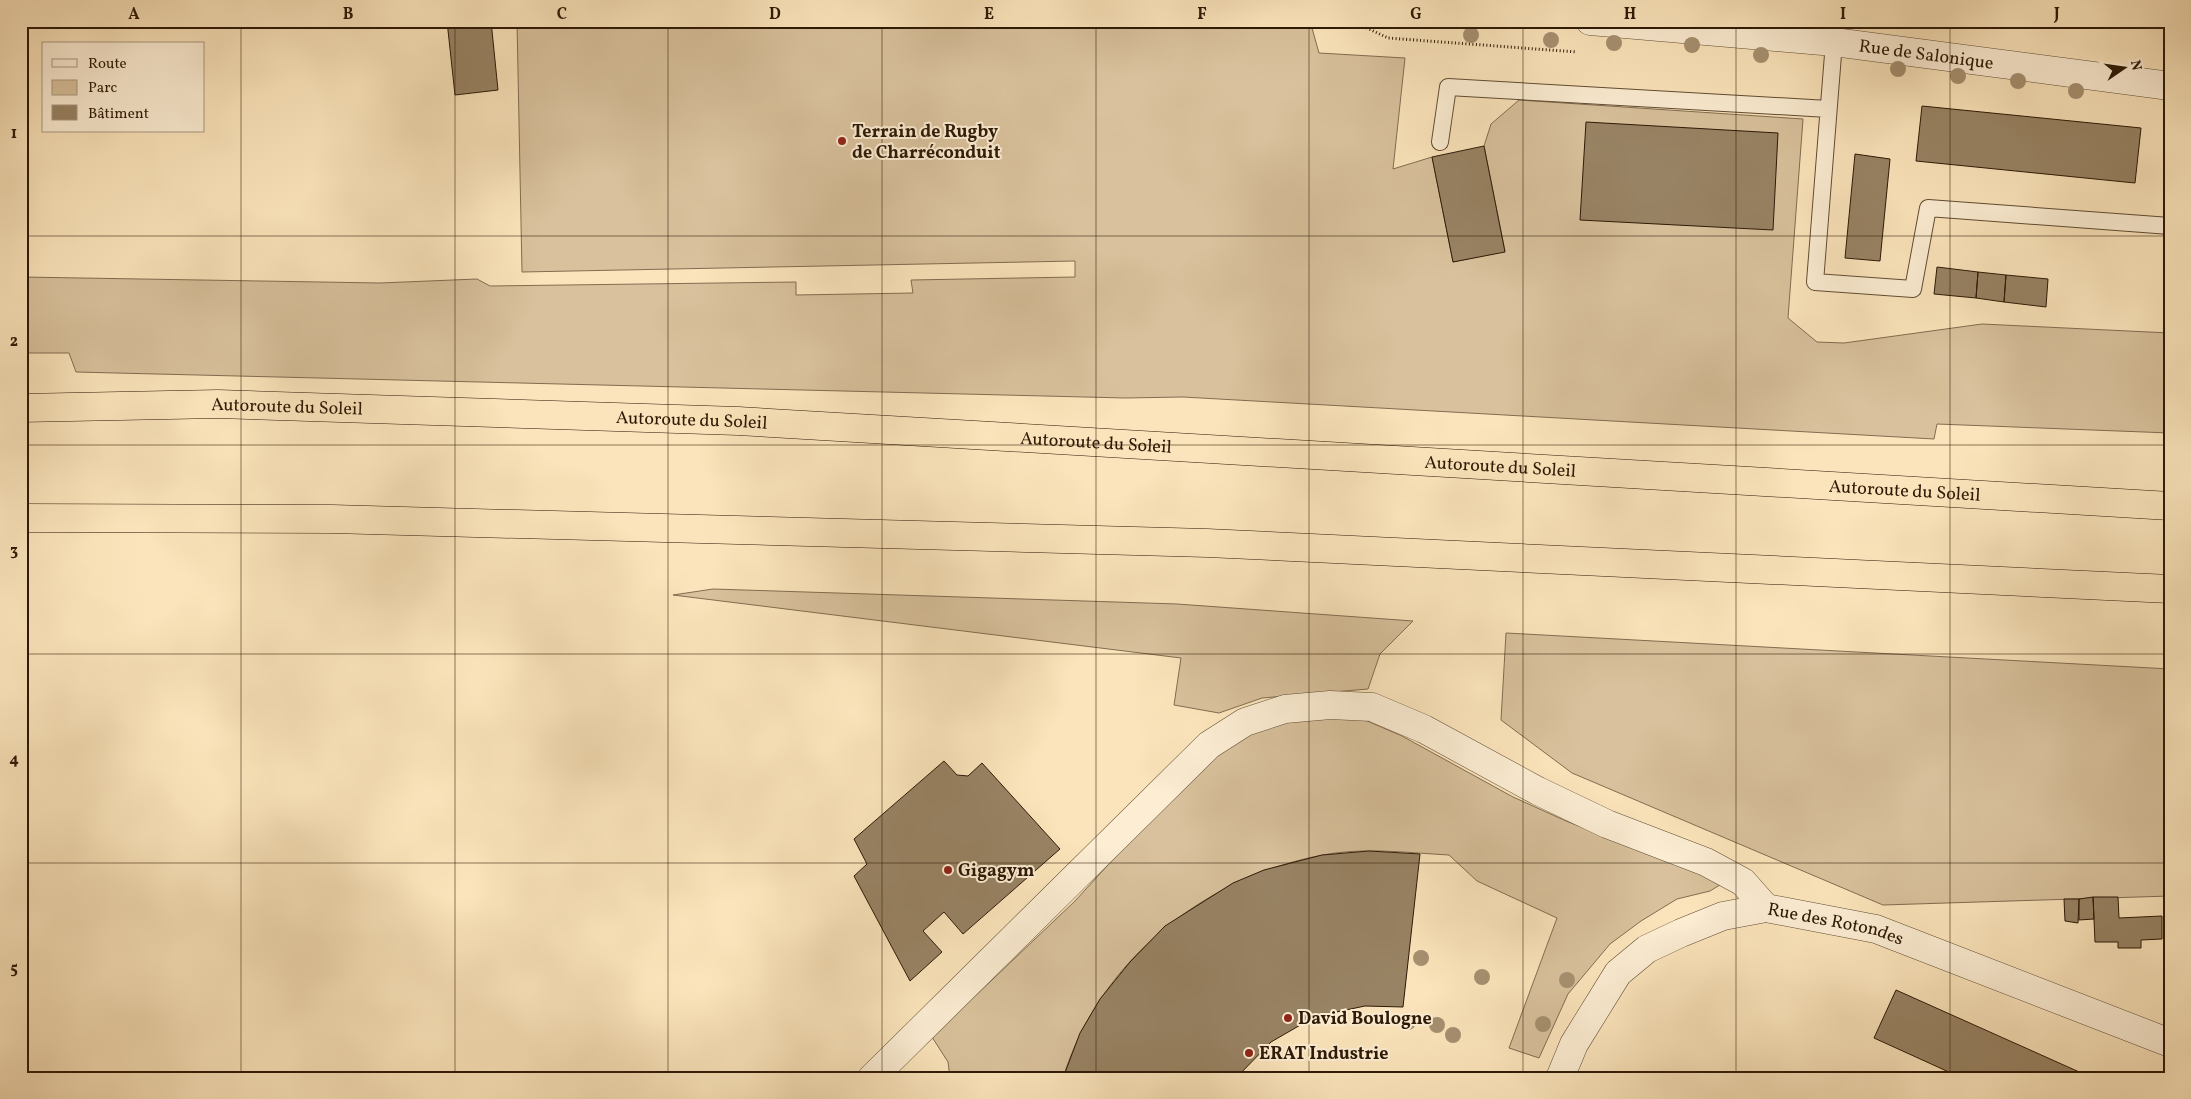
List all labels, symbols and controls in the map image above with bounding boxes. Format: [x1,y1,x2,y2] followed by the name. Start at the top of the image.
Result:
[128,4,140,26] text: A
[343,4,354,26] text: B
[557,4,567,26] text: C
[769,4,781,26] text: D
[984,4,994,26] text: E
[1197,4,1207,26] text: F
[1410,4,1422,26] text: G
[1624,4,1636,26] text: H
[1840,4,1846,26] text: I
[2053,4,2060,26] text: J
[1857,34,1995,77] street label: Rue de Salonique
[42,42,205,132] legend
[2098,42,2148,92] north arrow
[88,54,127,75] text: Route
[2125,58,2146,73] text: N
[88,78,117,99] text: Parc
[88,104,149,125] text: Bâtiment
[852,120,1001,166] place label: Terrain de Rugby de Charréconduit
[11,123,17,145] text: 1
[836,135,848,147] marker: Terrain de Rugby de Charréconduit
[10,331,18,353] text: 2
[211,393,363,423] street label: Autoroute du Soleil
[615,406,768,437] street label: Autoroute du Soleil
[1019,427,1172,461] street label: Autoroute du Soleil
[1424,451,1577,485] street label: Autoroute du Soleil
[1828,475,1981,509] street label: Autoroute du Soleil
[10,540,18,562] text: 3
[9,749,19,771] text: 4
[958,859,1034,884] place label: Gigagym
[942,864,954,876] marker: Gigagym
[1765,898,1907,953] street label: Rue des Rotondes
[10,958,18,980] text: 5
[1298,1007,1432,1032] place label: David Boulogne
[1282,1012,1294,1024] marker: David Boulogne
[1259,1042,1388,1067] place label: ERAT Industrie
[1243,1047,1255,1059] marker: ERAT Industrie

